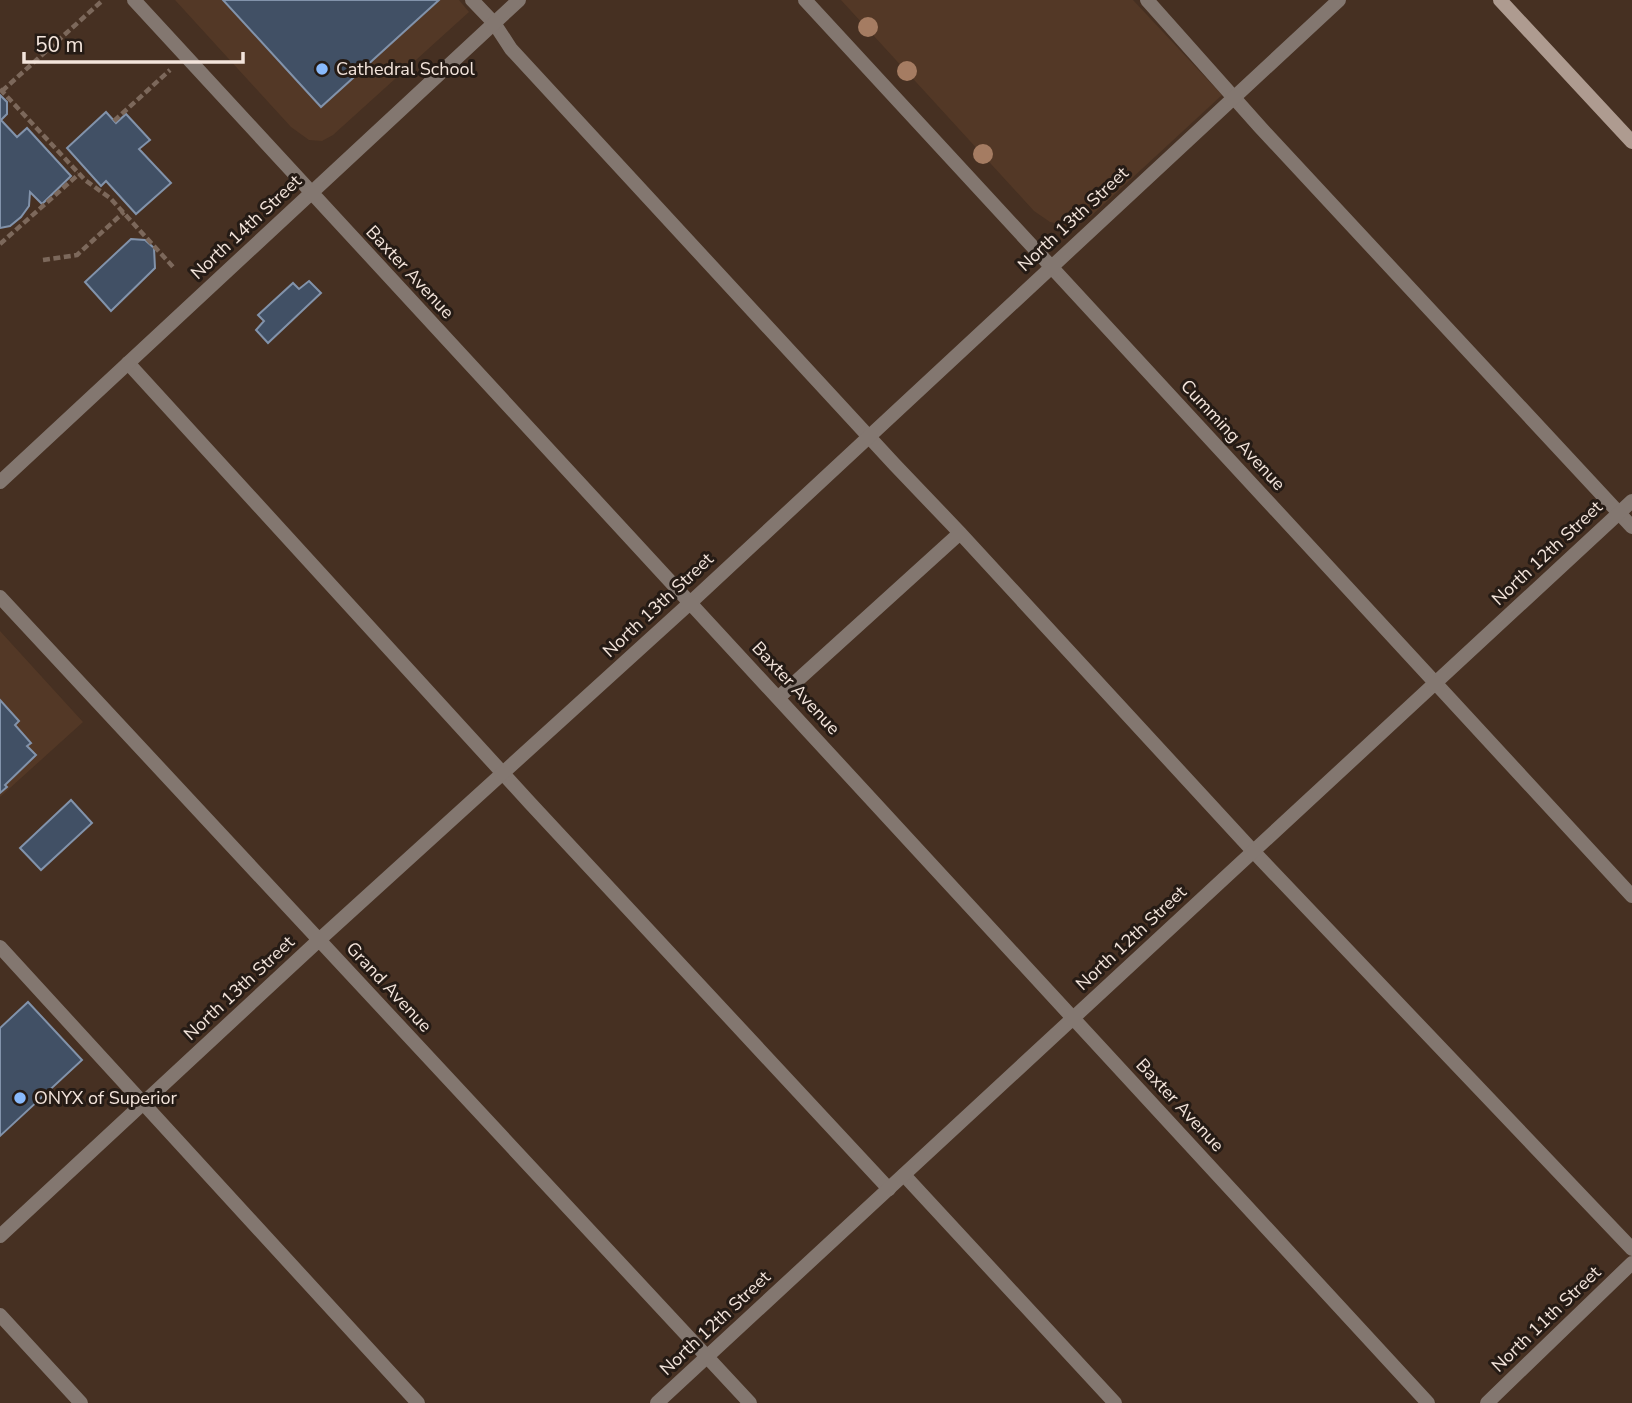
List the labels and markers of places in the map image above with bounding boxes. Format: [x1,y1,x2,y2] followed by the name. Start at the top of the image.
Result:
[336,57,475,81] place label: Cathedral School
[314,61,330,77] marker: Cathedral School
[34,1086,178,1110] place label: ONYX of Superior
[12,1090,28,1106] marker: ONYX of Superior

